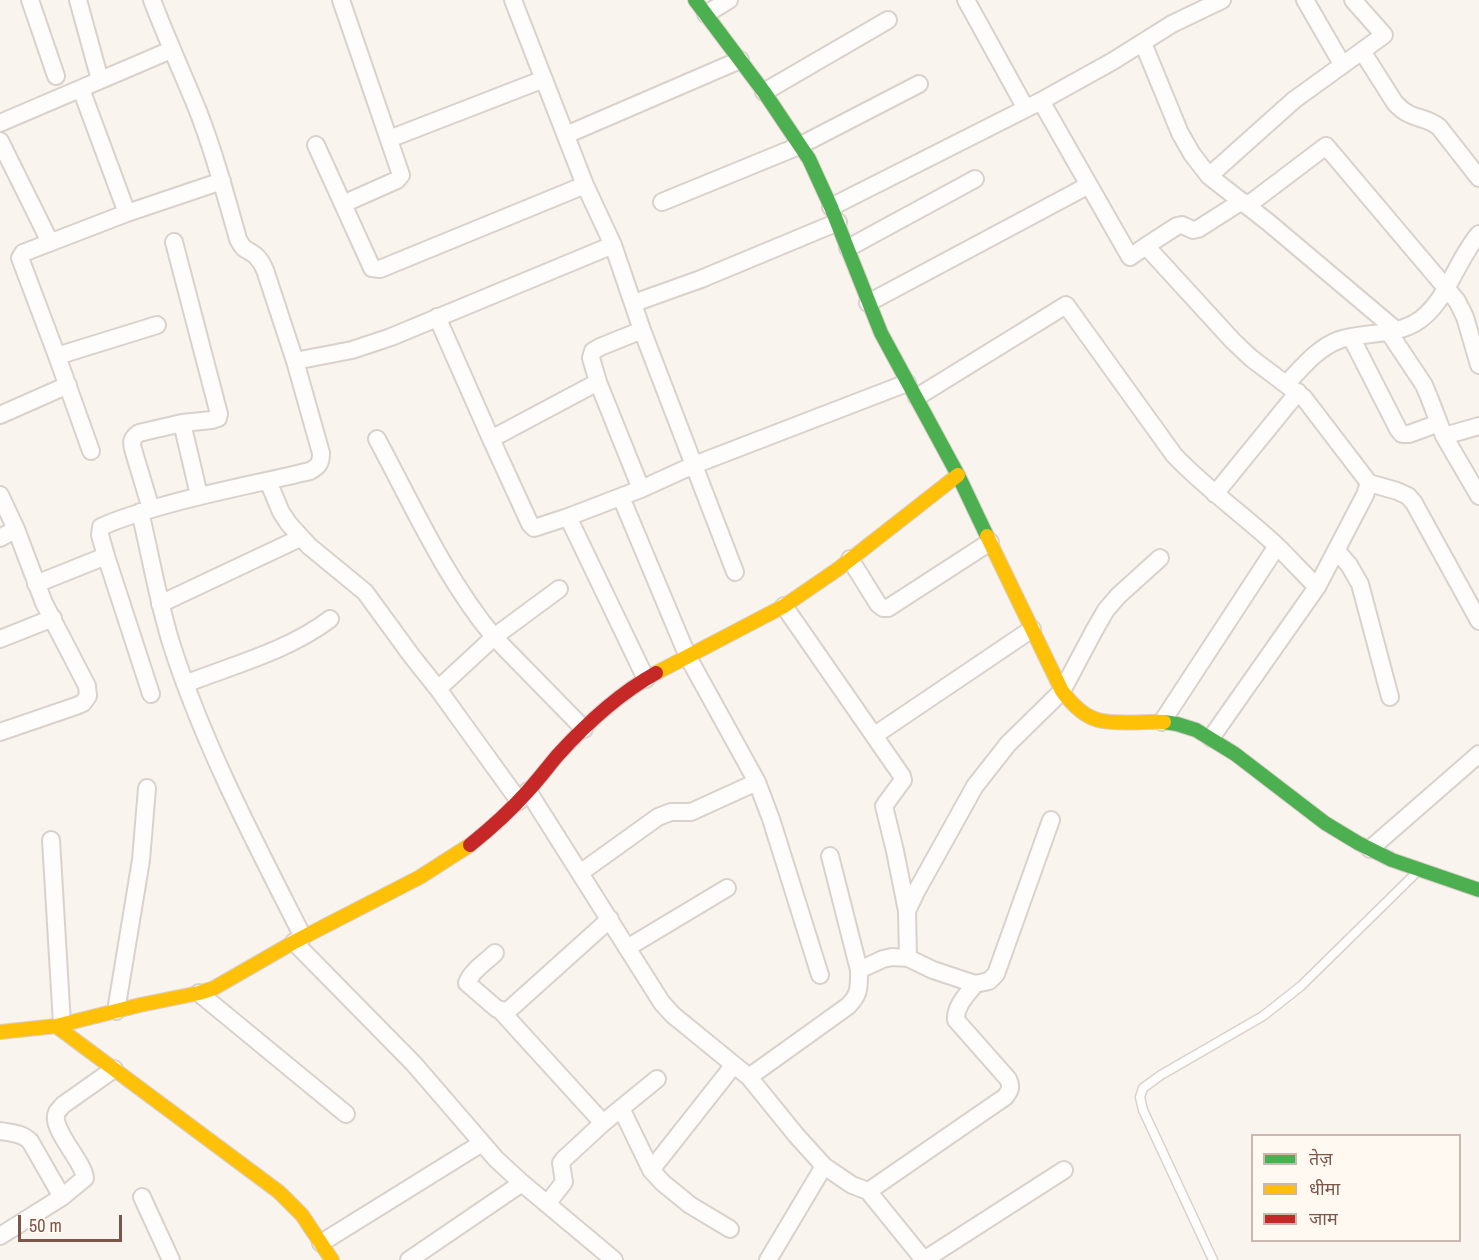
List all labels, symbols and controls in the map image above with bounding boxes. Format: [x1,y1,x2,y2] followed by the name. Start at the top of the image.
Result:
[1251,1134,1461,1242] legend
[1309,1146,1333,1171] text: तेज़
[1309,1176,1340,1201] text: धीमा
[21,1203,124,1241] scale bar
[1309,1206,1338,1231] text: जाम
[29,1213,62,1238] text: 50 m

